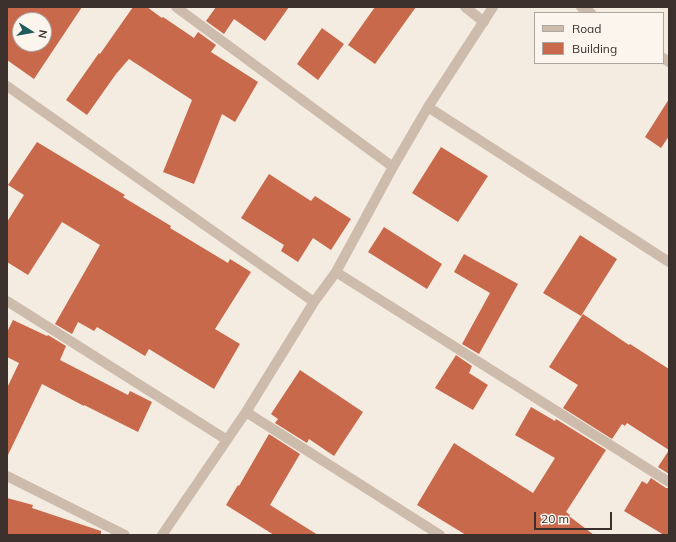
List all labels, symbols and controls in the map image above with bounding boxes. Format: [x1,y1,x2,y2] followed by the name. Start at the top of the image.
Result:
[12,12,52,52] north arrow
[534,12,664,64] legend
[572,21,601,36] text: Road
[35,29,50,40] text: N
[572,41,617,56] text: Building
[536,504,614,530] scale bar
[541,511,569,526] text: 20 m

